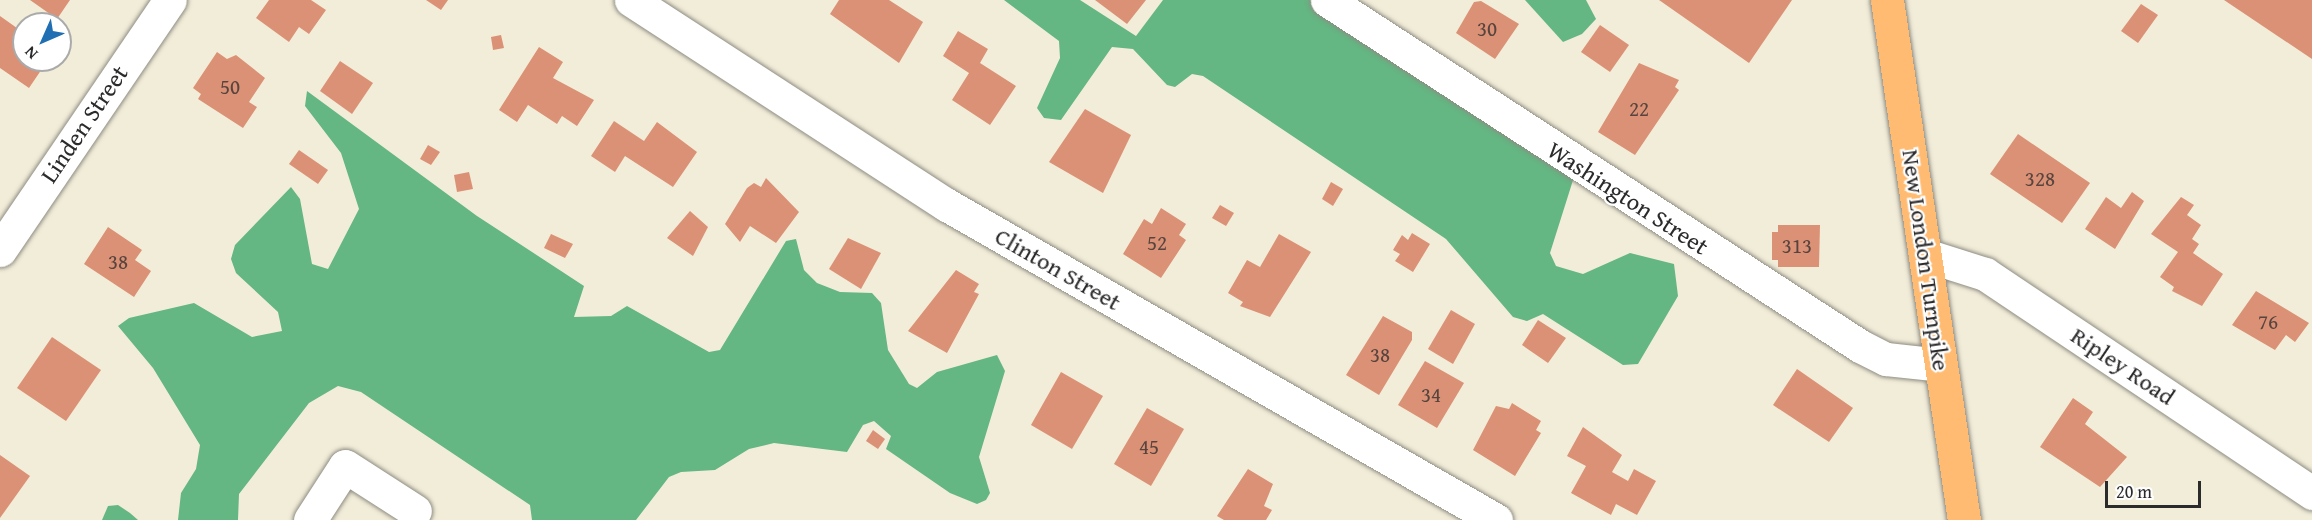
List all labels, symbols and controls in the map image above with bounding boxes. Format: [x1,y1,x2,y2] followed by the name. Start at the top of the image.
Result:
[12,12,72,72] north arrow
[1477,16,1497,42] house number: 30
[18,41,43,66] text: N
[34,60,134,188] street label: Linden Street
[220,74,240,100] house number: 50
[1629,96,1649,122] house number: 22
[1542,135,1714,261] street label: Washington Street
[1896,148,1956,372] street label: New London Turnpike
[2025,166,2055,192] house number: 328
[990,221,1126,317] street label: Clinton Street
[1147,230,1167,256] house number: 52
[1782,233,1812,259] house number: 313
[108,249,128,275] house number: 38
[2258,309,2278,335] house number: 76
[2066,321,2180,411] street label: Ripley Road
[1370,342,1390,368] house number: 38
[1421,382,1441,408] house number: 34
[1139,434,1159,460] house number: 45
[2108,469,2204,507] scale bar
[2116,478,2152,505] text: 20 m

